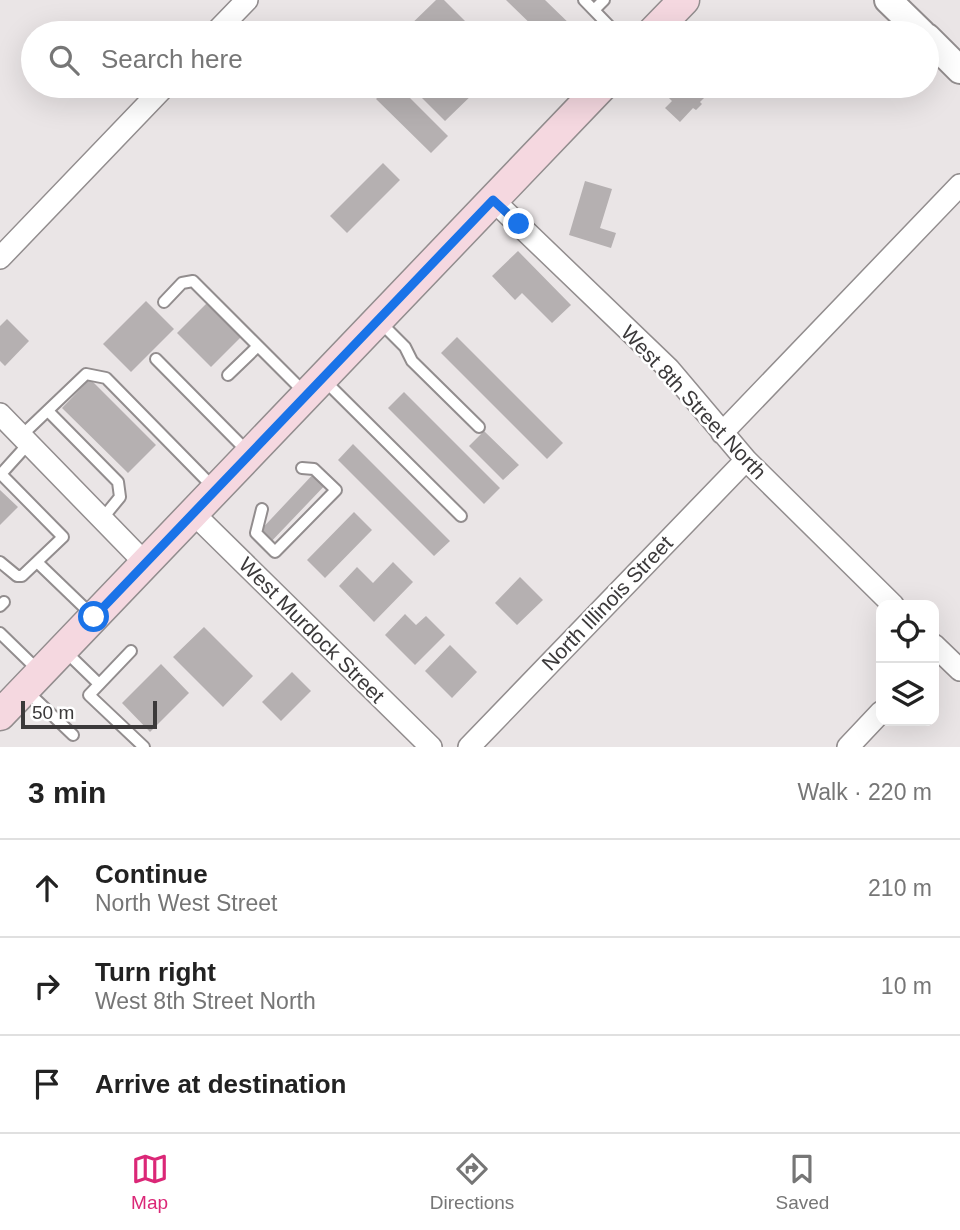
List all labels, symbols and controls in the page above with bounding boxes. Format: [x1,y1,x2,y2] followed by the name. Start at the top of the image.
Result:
[21,21,939,98] search box
[45,41,83,79] icon: search
[101,44,243,74] text: Search here
[503,208,534,239] route end
[617,320,771,484] street label: West 8th Street North
[537,531,677,675] street label: North Illinois Street
[235,553,389,707] street label: West Murdock Street
[876,600,939,726] map controls
[876,600,939,663] button: locate
[78,601,109,632] route start
[876,663,939,726] button: layers
[21,698,158,730] scale bar
[32,702,74,723] text: 50 m
[28,776,106,809] text: 3 min
[797,779,932,805] text: Walk · 220 m
[95,859,208,889] text: Continue
[28,869,66,907] icon: ahead
[868,875,932,901] text: 210 m
[95,890,277,916] text: North West Street
[95,957,216,987] text: Turn right
[28,967,66,1005] icon: right
[881,973,932,999] text: 10 m
[95,988,316,1014] text: West 8th Street North
[28,1065,66,1103] icon: arrive
[95,1069,346,1099] text: Arrive at destination
[131,1150,169,1214] tab: Map
[430,1150,514,1214] tab: Directions
[775,1150,829,1214] tab: Saved

